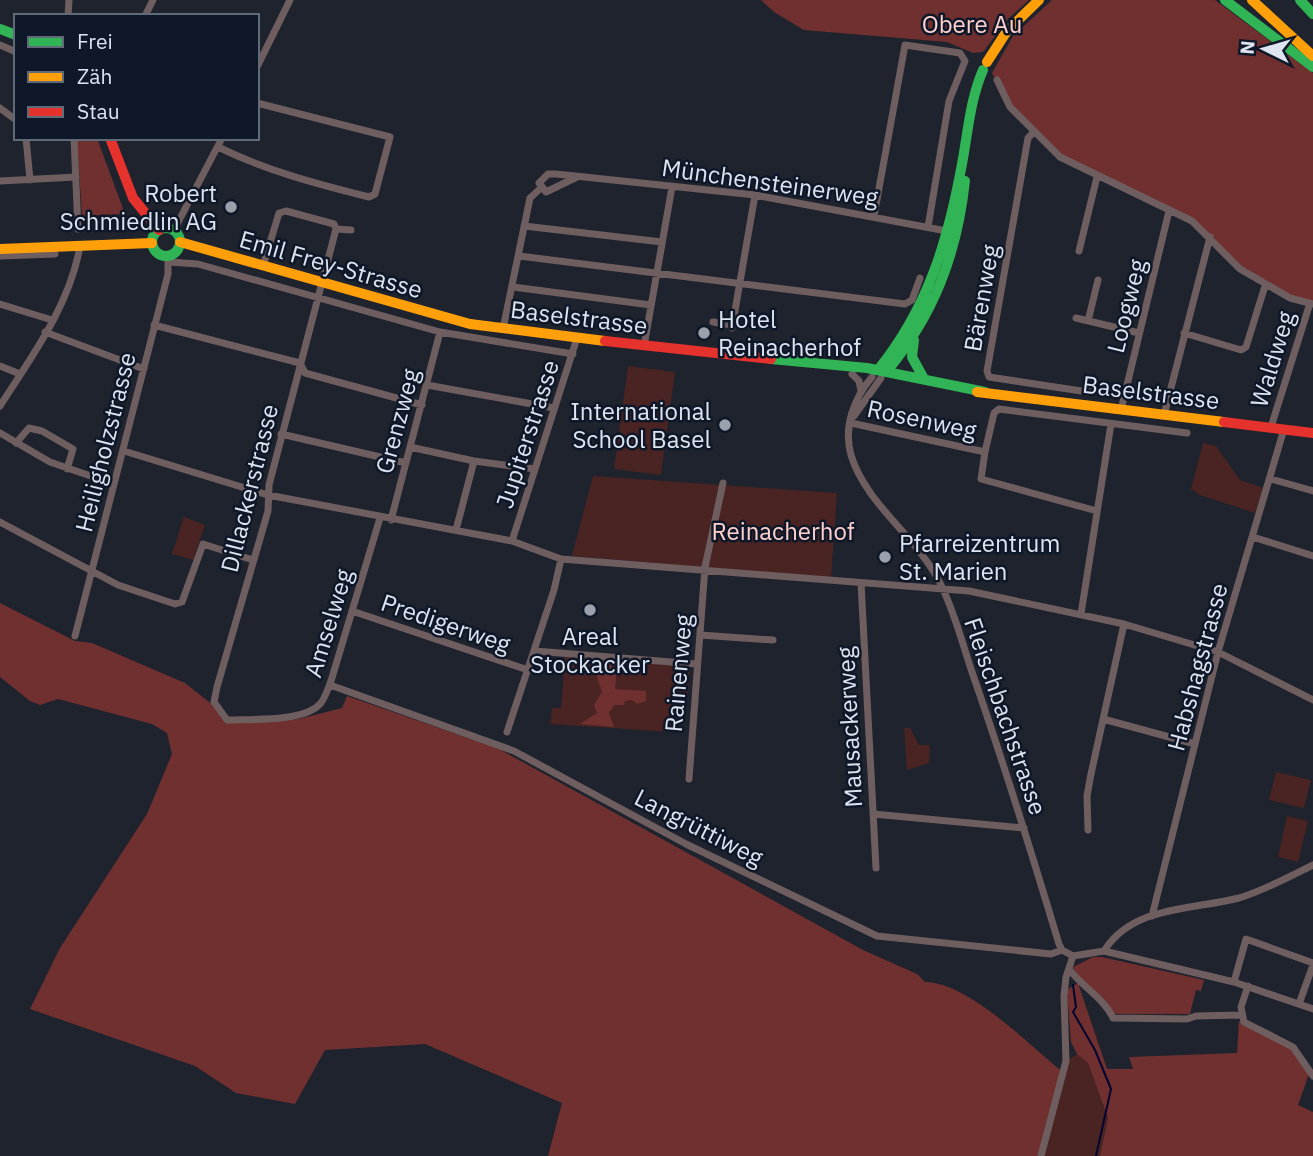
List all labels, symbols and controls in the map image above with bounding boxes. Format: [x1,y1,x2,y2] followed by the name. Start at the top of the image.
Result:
[922,8,1022,40] park label: Obere Au
[14,14,259,140] legend
[1229,14,1299,84] north arrow
[77,27,113,55] text: Frei
[1235,40,1260,55] text: N
[77,62,112,90] text: Zäh
[77,97,120,125] text: Stau
[660,151,881,213] street label: Münchensteinerweg
[60,177,217,237] place label: Robert Schmiedlin AG
[223,199,239,215] marker: Robert Schmiedlin AG
[236,223,426,305] street label: Emil Frey-Strasse
[956,242,1006,354] street label: Bärenweg
[1099,255,1153,356] street label: Loogweg
[509,293,649,341] street label: Baselstrasse
[718,303,861,363] place label: Hotel Reinacherhof
[1242,307,1302,411] street label: Waldweg
[696,325,712,341] marker: Hotel Reinacherhof
[67,349,143,535] street label: Heiligholzstrasse
[488,356,566,512] street label: Jupiterstrasse
[368,365,426,477] street label: Grenzweg
[1081,368,1221,416] street label: Baselstrasse
[864,392,980,446] street label: Rosenweg
[570,395,711,455] place label: International School Basel
[213,401,285,575] street label: Dillackerstrasse
[717,417,733,433] marker: International School Basel
[711,515,855,547] park label: Reinacherhof
[899,527,1060,587] place label: Pfarreizentrum St. Marien
[877,549,893,565] marker: Pfarreizentrum St. Marien
[296,565,360,681] street label: Amselweg
[1159,580,1235,754] street label: Habshagstrasse
[377,586,515,660] street label: Predigerweg
[582,602,598,618] marker: Areal Stockacker
[657,612,699,733] street label: Rainenweg
[957,613,1055,819] street label: Fleischbachstrasse
[530,620,650,680] place label: Areal Stockacker
[829,645,869,808] street label: Mausackerweg
[629,781,769,873] street label: Langrüttiweg

